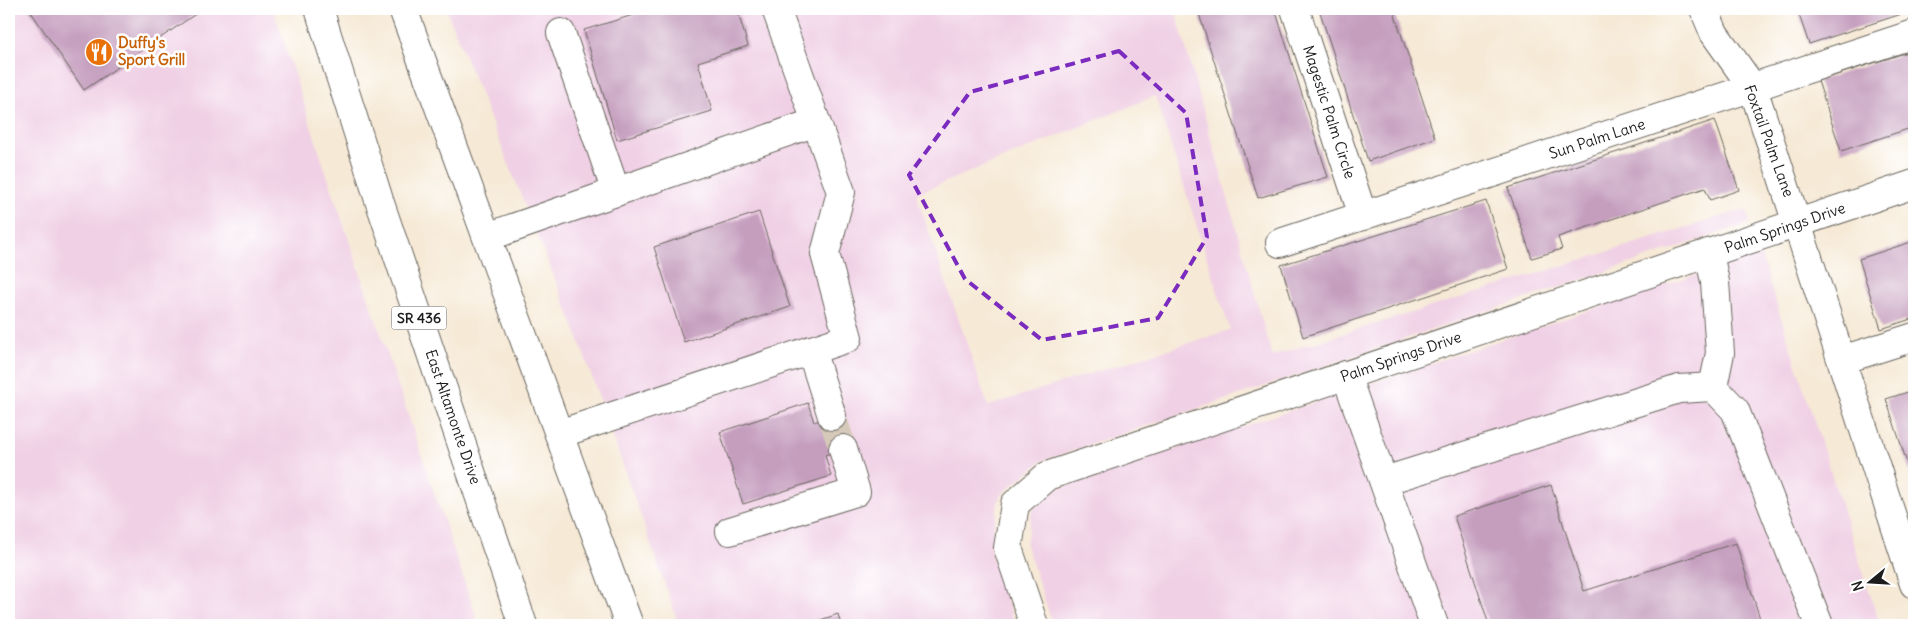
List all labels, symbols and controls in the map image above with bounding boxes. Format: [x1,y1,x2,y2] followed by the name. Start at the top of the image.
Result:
[118,33,185,70] place label: Duffy's Sport Grill
[84,37,114,67] restaurant icon: Duffy's Sport Grill
[1299,43,1360,181] street label: Magestic Palm Circle
[1740,82,1799,200] street label: Foxtail Palm Lane
[1546,114,1647,163] street label: Sun Palm Lane
[1722,198,1848,257] street label: Palm Springs Drive
[392,306,446,330] road number: SR 436
[1338,327,1464,386] street label: Palm Springs Drive
[421,347,485,487] street label: East Altamonte Drive
[1846,556,1896,606] north arrow
[1848,579,1868,593] text: N

